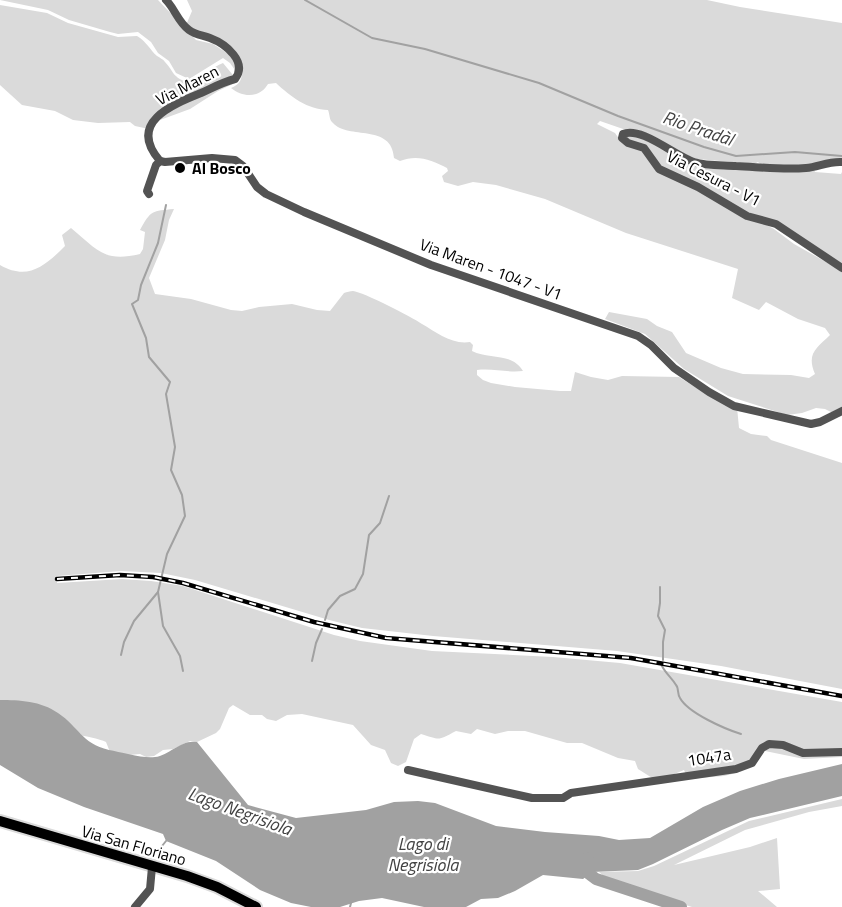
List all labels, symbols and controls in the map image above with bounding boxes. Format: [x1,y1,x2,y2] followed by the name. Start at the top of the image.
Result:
[151,59,223,111] street label: Via Maren
[659,103,739,153] water label: Rio Pradàl
[663,144,765,212] street label: Via Cesura - V1
[192,156,251,180] place label: Al Bosco
[173,161,187,175] marker: Al Bosco
[416,232,566,306] street label: Via Maren - 1047 - V1
[685,742,733,772] street label: 1047a
[184,780,297,843] water label: Lago Negrisiola
[79,819,189,871] street label: Via San Floriano
[388,830,459,878] water label: Lago di Negrisiola

